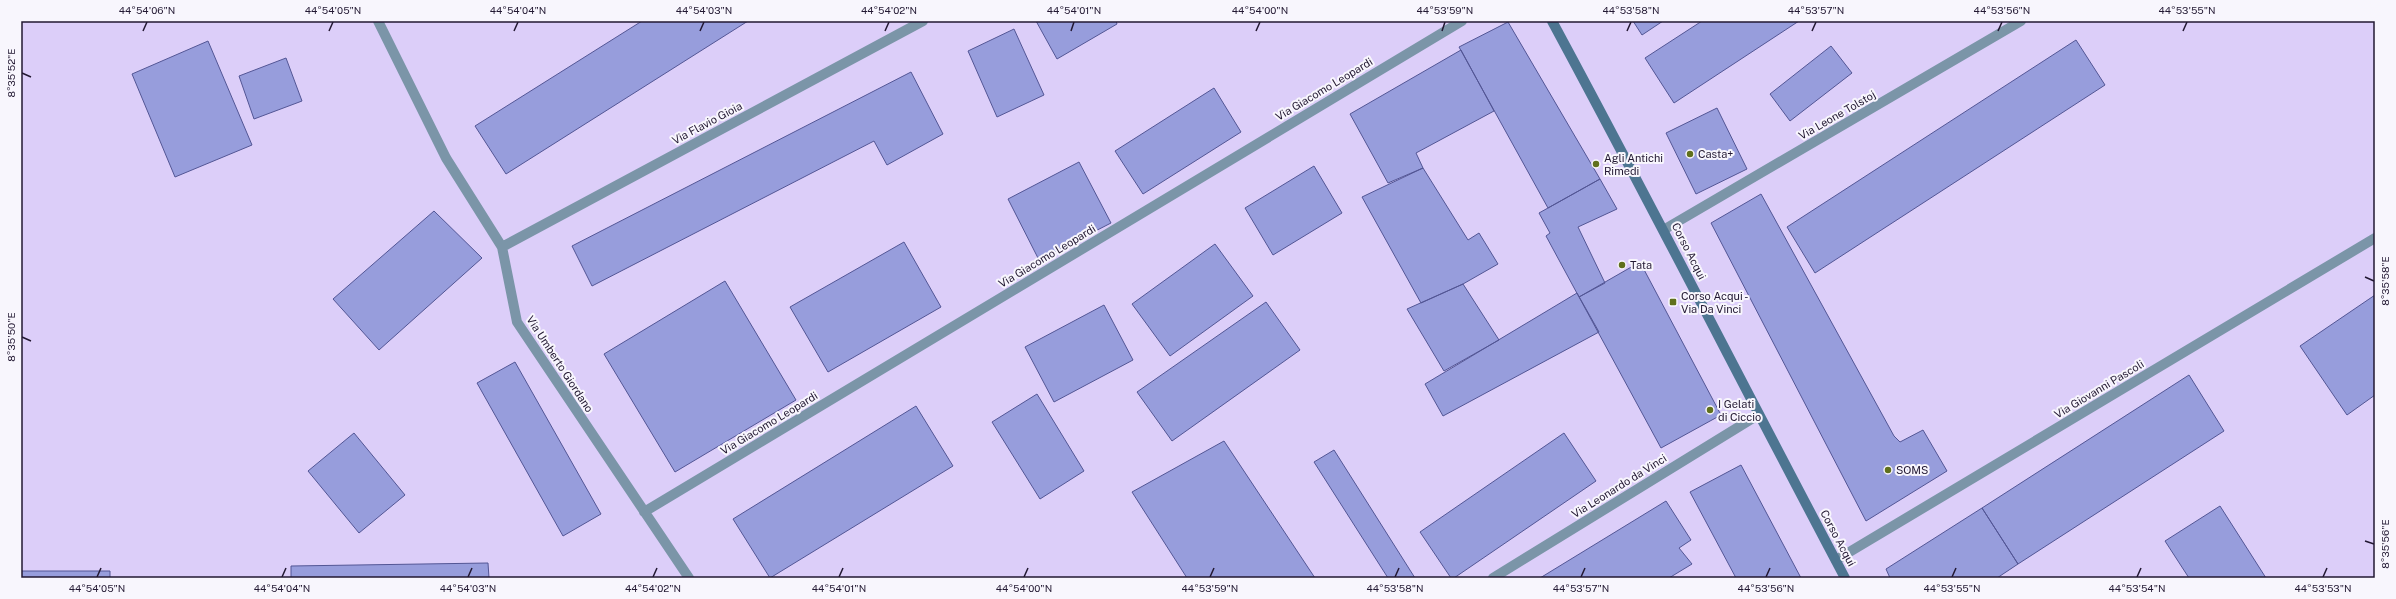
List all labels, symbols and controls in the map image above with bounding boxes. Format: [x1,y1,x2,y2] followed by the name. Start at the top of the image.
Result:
[119,4,175,16] text: 44°54'06"N
[305,4,361,16] text: 44°54'05"N
[490,4,546,16] text: 44°54'04"N
[676,4,732,16] text: 44°54'03"N
[861,4,917,16] text: 44°54'02"N
[1047,4,1101,16] text: 44°54'01"N
[1232,4,1288,16] text: 44°54'00"N
[1417,4,1473,16] text: 44°53'59"N
[1602,4,1660,16] text: 44°53'58"N
[1788,4,1844,16] text: 44°53'57"N
[1974,4,2030,16] text: 44°53'56"N
[2159,4,2216,16] text: 44°53'55"N
[5,48,17,98] text: 8°35'52"E
[1273,55,1375,123] street label: Via Giacomo Leopardi
[1797,88,1878,142] street label: Via Leone Tolstoj
[670,100,744,146] street label: Via Flavio Gioia
[1698,148,1733,160] place label: Casta+
[1685,149,1695,159] marker: Casta+
[1604,152,1663,177] place label: Agli Antichi Rimedi
[1591,159,1601,169] marker: Agli Antichi Rimedi
[1670,221,1708,281] street label: Corso Acqui
[996,222,1098,290] street label: Via Giacomo Leopardi
[2379,256,2391,306] text: 8°35'58"E
[1630,259,1652,271] place label: Tata
[1617,260,1627,270] marker: Tata
[1681,290,1748,315] place label: Corso Acqui - Via Da Vinci
[1668,297,1678,307] marker: Corso Acqui - Via Da Vinci
[5,312,17,362] text: 8°35'50"E
[524,314,596,414] street label: Via Umberto Giordano
[2052,358,2146,420] street label: Via Giovanni Pascoli
[718,389,820,457] street label: Via Giacomo Leopardi
[1718,398,1761,423] place label: I Gelati di Ciccio
[1705,405,1715,415] marker: I Gelati di Ciccio
[1569,452,1669,520] street label: Via Leonardo da Vinci
[1896,464,1928,476] place label: SOMS
[1883,465,1893,475] marker: SOMS
[1818,508,1858,568] street label: Corso Acqui
[2379,519,2391,569] text: 8°35'56"E
[69,582,125,594] text: 44°54'05"N
[254,582,310,594] text: 44°54'04"N
[440,582,496,594] text: 44°54'03"N
[625,582,681,594] text: 44°54'02"N
[812,582,866,594] text: 44°54'01"N
[996,582,1052,594] text: 44°54'00"N
[1182,582,1238,594] text: 44°53'59"N
[1366,582,1424,594] text: 44°53'58"N
[1553,582,1609,594] text: 44°53'57"N
[1738,582,1794,594] text: 44°53'56"N
[1924,582,1981,594] text: 44°53'55"N
[2109,582,2165,594] text: 44°53'54"N
[2295,582,2351,594] text: 44°53'53"N

